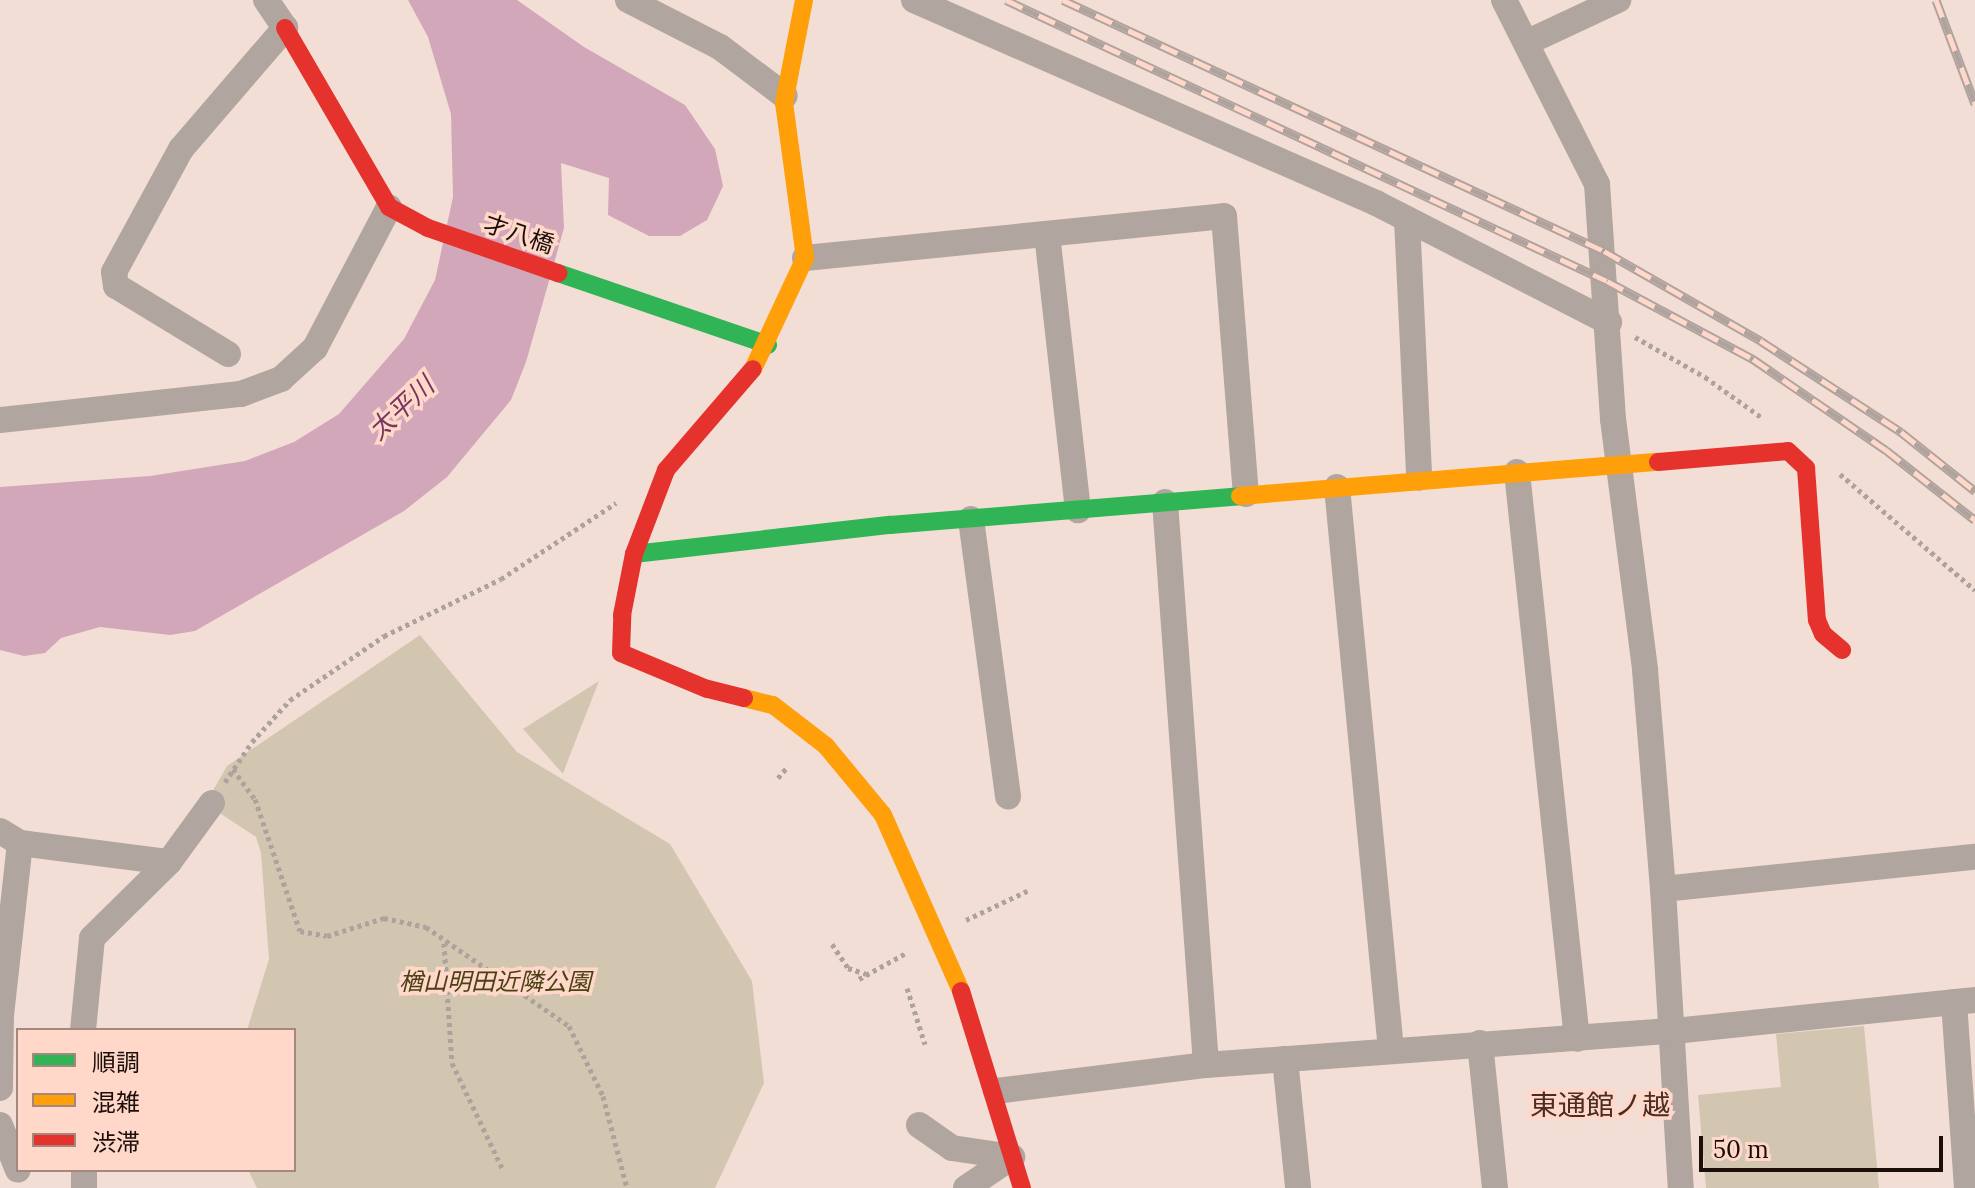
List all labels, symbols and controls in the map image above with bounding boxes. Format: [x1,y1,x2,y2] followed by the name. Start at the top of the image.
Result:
[480,209,558,259] street label: 才八橋
[362,370,440,446] water label: 太平川
[399,968,591,996] park label: 楢山明田近隣公園
[16,1028,296,1172] legend
[92,1047,140,1078] text: 順調
[92,1087,140,1118] text: 混雑
[1530,1088,1670,1122] district label: 東通館ノ越
[1703,1120,1947,1170] scale bar
[92,1127,140,1158] text: 渋滞
[1713,1134,1769,1165] text: 50 m

